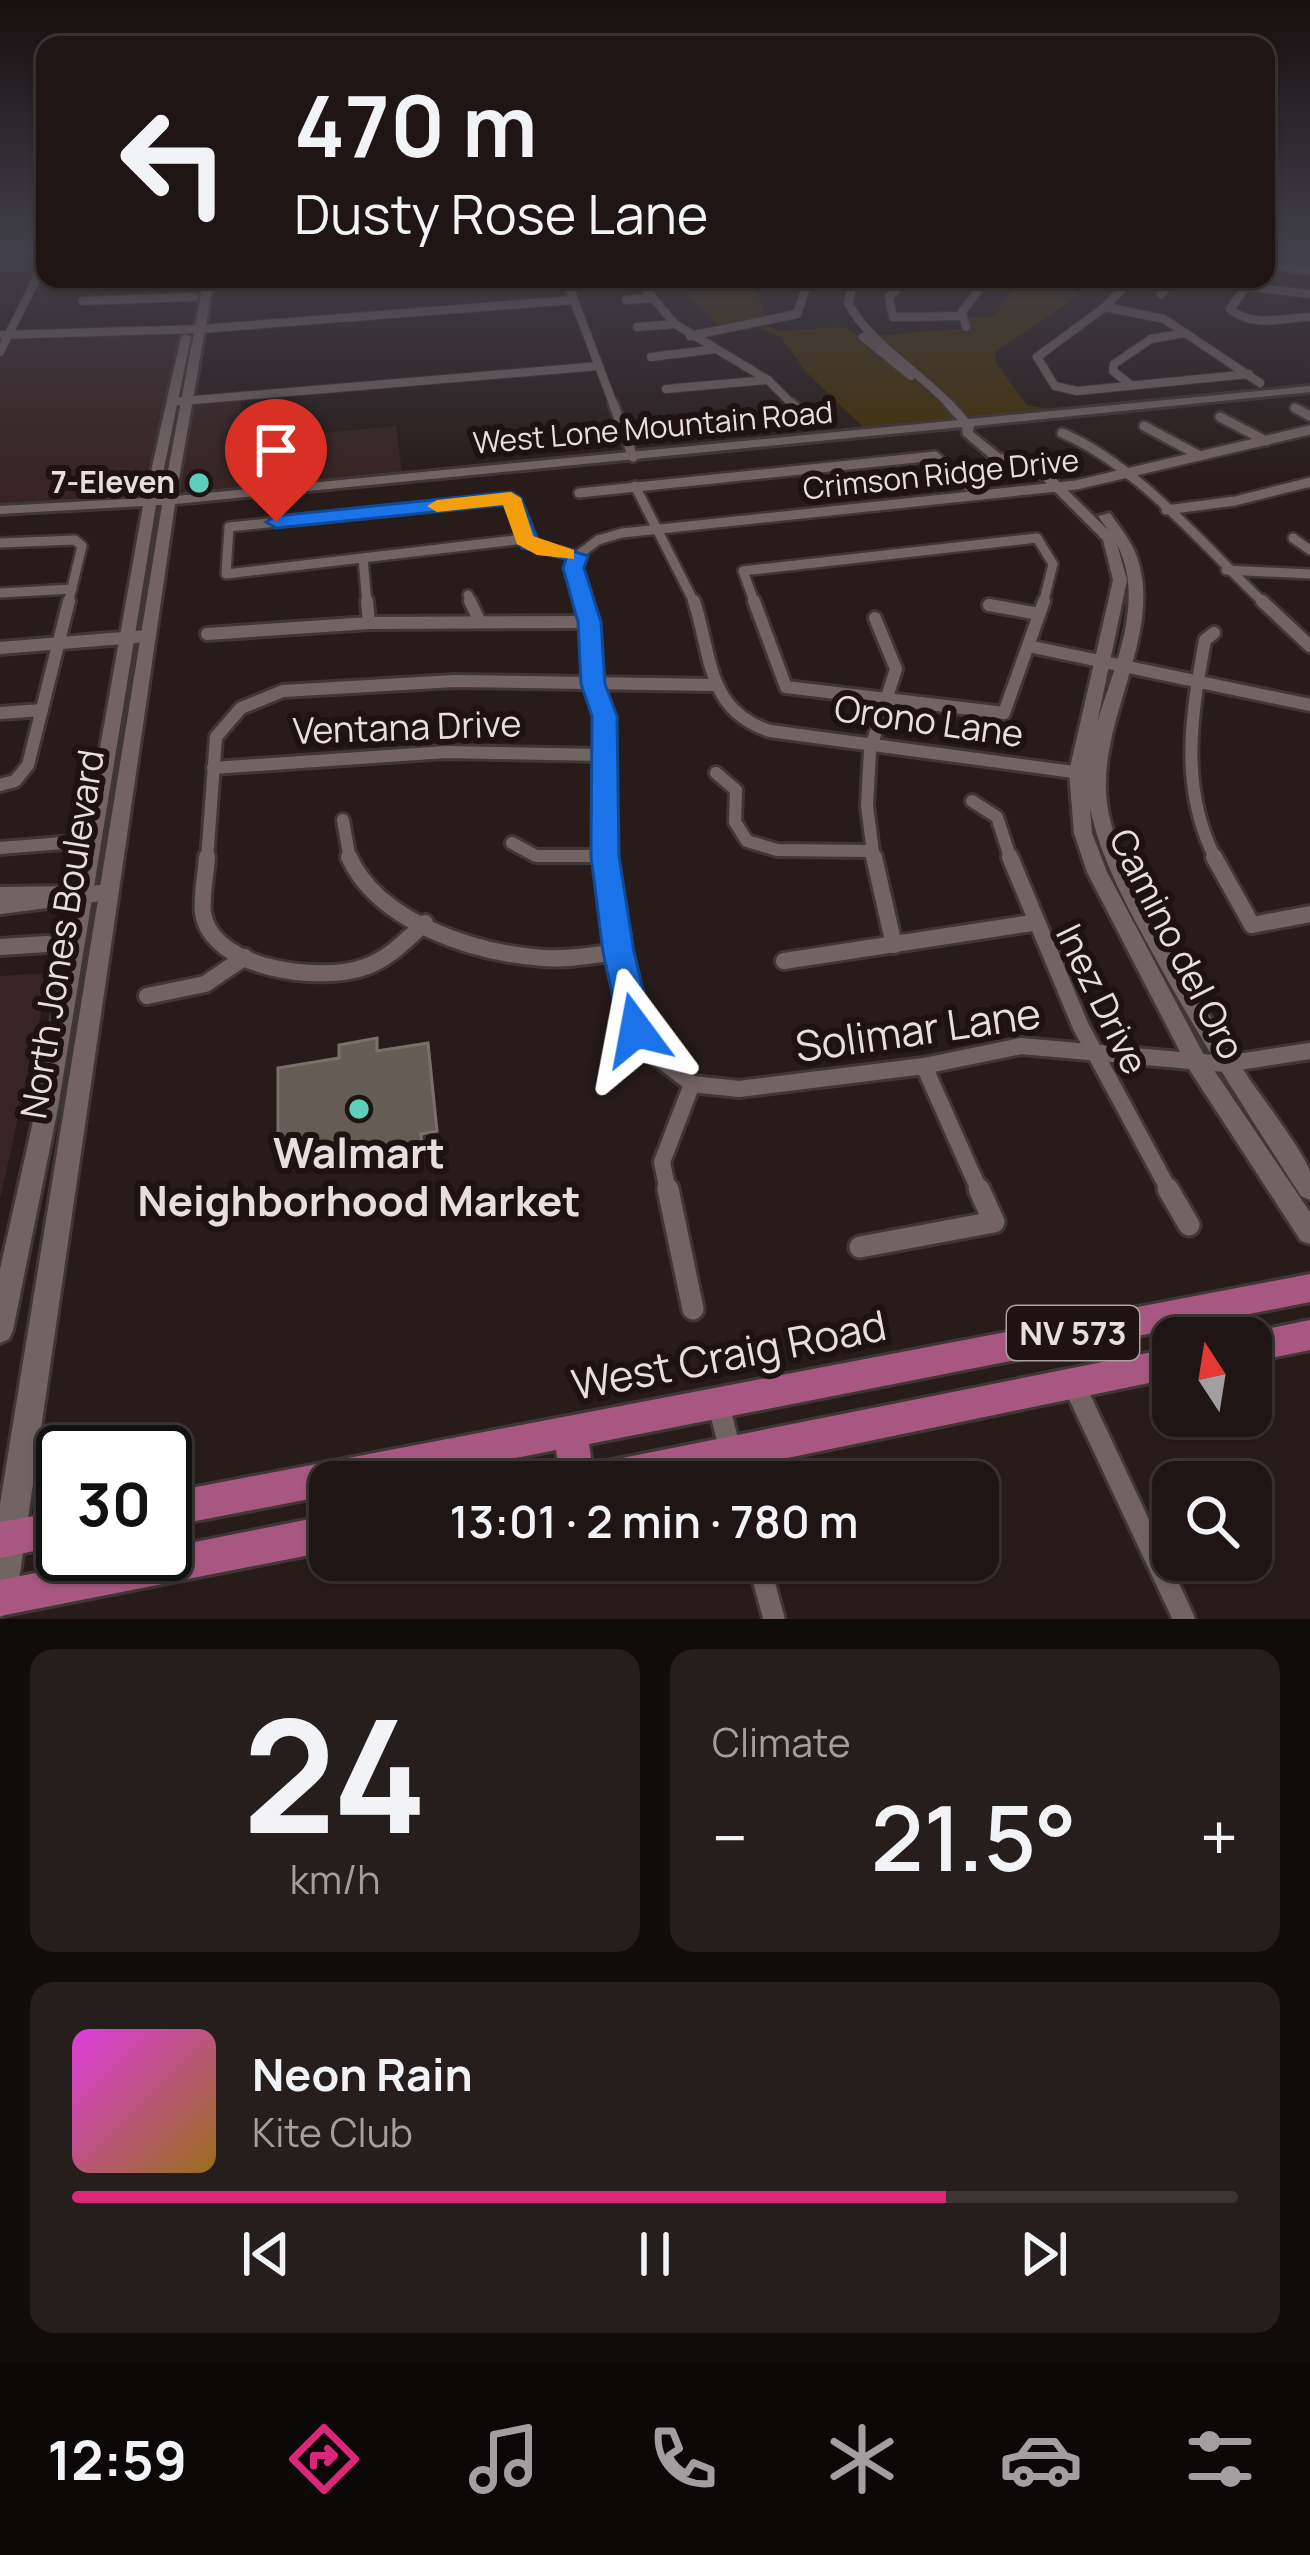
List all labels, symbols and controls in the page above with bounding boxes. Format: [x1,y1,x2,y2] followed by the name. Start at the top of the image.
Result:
[294,67,538,182] text: 470 m
[96,84,252,240] icon: left
[294,176,708,250] text: Dusty Rose Lane
[471,390,835,463] street label: West Lone Mountain Road
[225,399,327,522] pin
[243,417,309,483] icon: arrive
[801,439,1081,508] street label: Crimson Ridge Drive
[51,461,175,502] place label: 7-Eleven
[186,470,212,496] marker: 7-Eleven
[831,683,1027,758] street label: Orono Lane
[292,698,522,755] street label: Ventana Drive
[8,746,115,1122] street label: North Jones Boulevard
[1098,820,1257,1067] street label: Camino del Oro
[1045,916,1160,1082] street label: Inez Drive
[573,967,699,1093] position arrow
[792,983,1044,1075] street label: Solimar Lane
[346,1096,372,1122] marker: Walmart Neighborhood Market
[138,1123,580,1229] place label: Walmart Neighborhood Market
[567,1295,891,1413] street label: West Craig Road
[1007,1306,1139,1360] road number: NV 573
[1152,1317,1272,1437] north arrow
[1152,1317,1272,1581] map controls
[36,1425,192,1581] speed limit sign: 30
[1152,1461,1272,1581] button: search
[449,1490,859,1552] text: 13:01 · 2 min · 780 m
[243,1667,427,1880] text: 24
[712,1715,851,1769] text: Climate
[871,1775,1077,1898] text: 21.5°
[712,1792,748,1882] text: −
[1200,1792,1238,1882] text: +
[290,1852,380,1906] text: km/h
[252,2043,473,2105] text: Neon Rain
[252,2105,413,2159] text: Kite Club
[233,2221,299,2287] icon: previous
[622,2221,688,2287] icon: pause
[1011,2221,1077,2287] icon: next
[282,2417,366,2501] icon: directions
[462,2417,546,2501] icon: music
[641,2417,725,2501] icon: phone
[820,2417,904,2501] icon: climate
[999,2417,1083,2501] icon: car
[1178,2417,1262,2501] icon: filters
[48,2422,187,2496] text: 12:59

